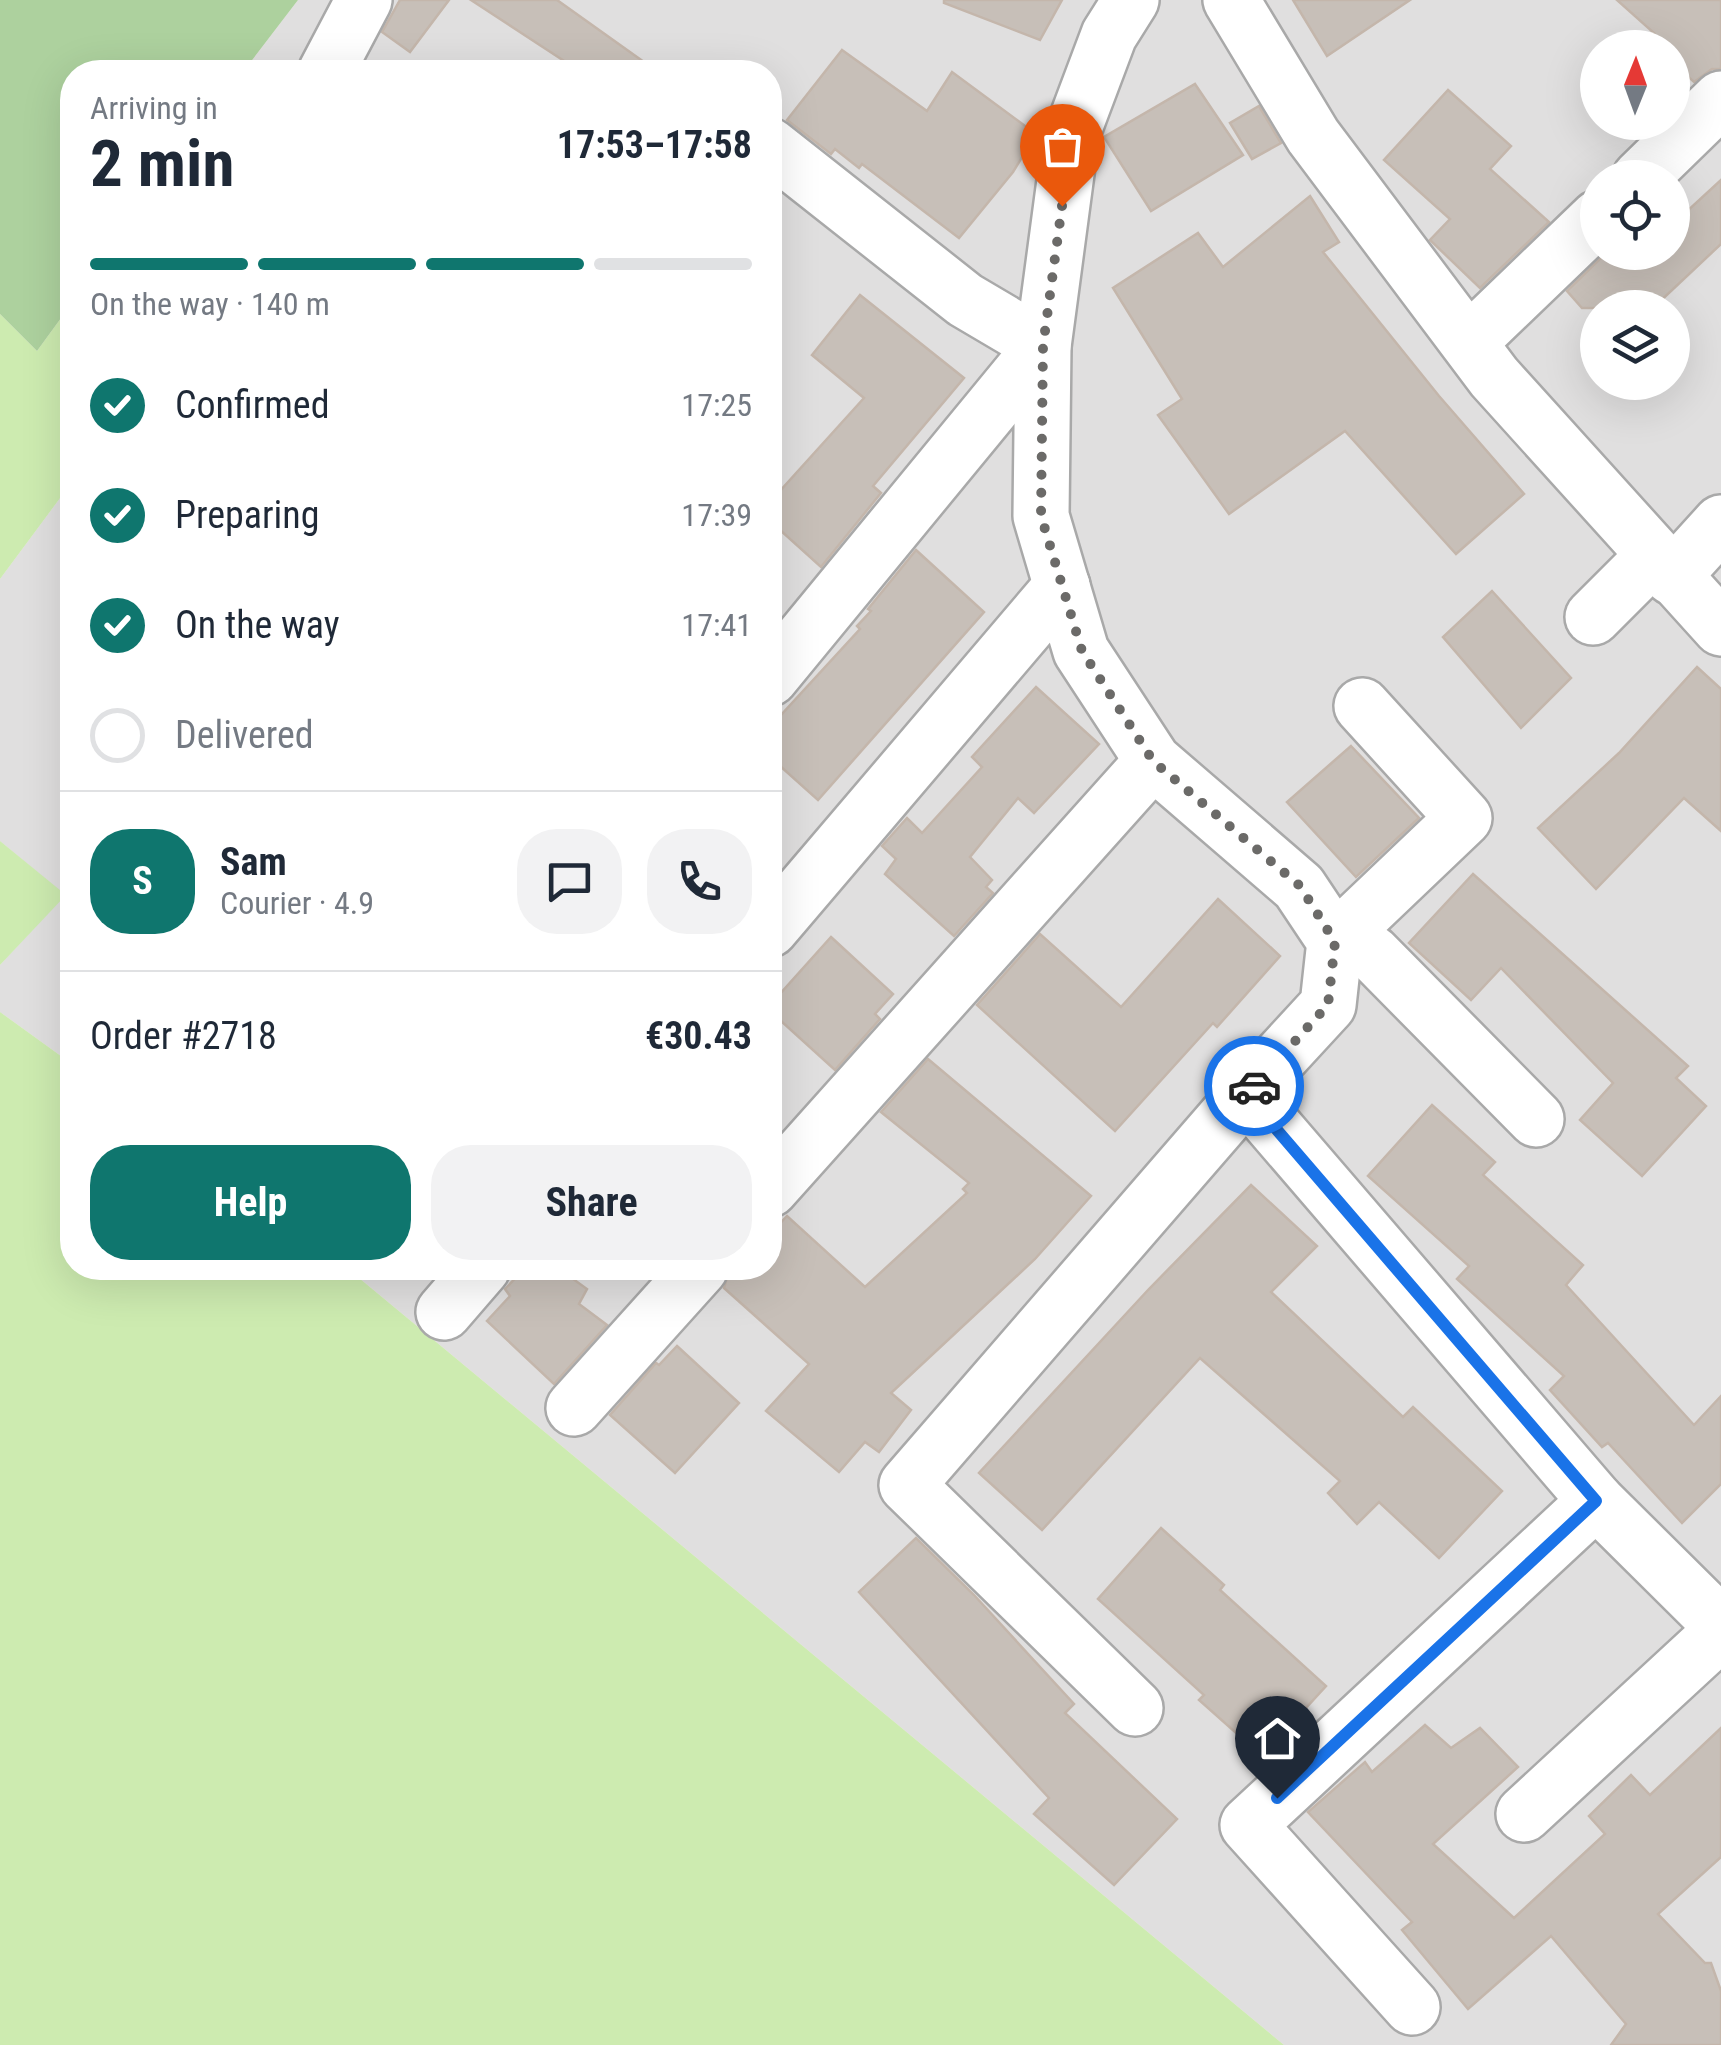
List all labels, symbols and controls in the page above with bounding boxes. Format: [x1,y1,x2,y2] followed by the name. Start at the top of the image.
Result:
[1580,30,1690,140] north arrow
[1580,30,1690,400] map controls
[90,89,218,127] text: Arriving in
[1020,104,1105,207] pin
[1035,119,1090,174] icon: bag
[557,123,752,167] text: 17:53–17:58
[90,126,234,202] text: 2 min
[1580,160,1690,270] button: locate
[90,285,330,323] text: On the way · 140 m
[1580,290,1690,400] button: layers
[90,378,145,433] icon: check
[175,383,330,427] text: Confirmed
[681,386,752,424] text: 17:25
[90,488,145,543] icon: check
[175,493,320,537] text: Preparing
[681,496,752,534] text: 17:39
[90,598,145,653] icon: check
[175,603,340,647] text: On the way
[681,606,752,644] text: 17:41
[175,713,314,757] text: Delivered
[517,829,622,934] button: chat
[647,829,752,934] button: phone
[220,840,287,884] text: Sam
[132,859,153,903] text: S
[220,884,374,922] text: Courier · 4.9
[90,1014,277,1058] text: Order #2718
[645,1014,752,1058] text: €30.43
[1204,1036,1304,1136] courier
[1227,1059,1282,1114] icon: car
[90,1145,411,1260] button: Help
[431,1145,752,1260] button: Share
[1235,1696,1320,1799] pin
[1250,1711,1305,1766] icon: home

